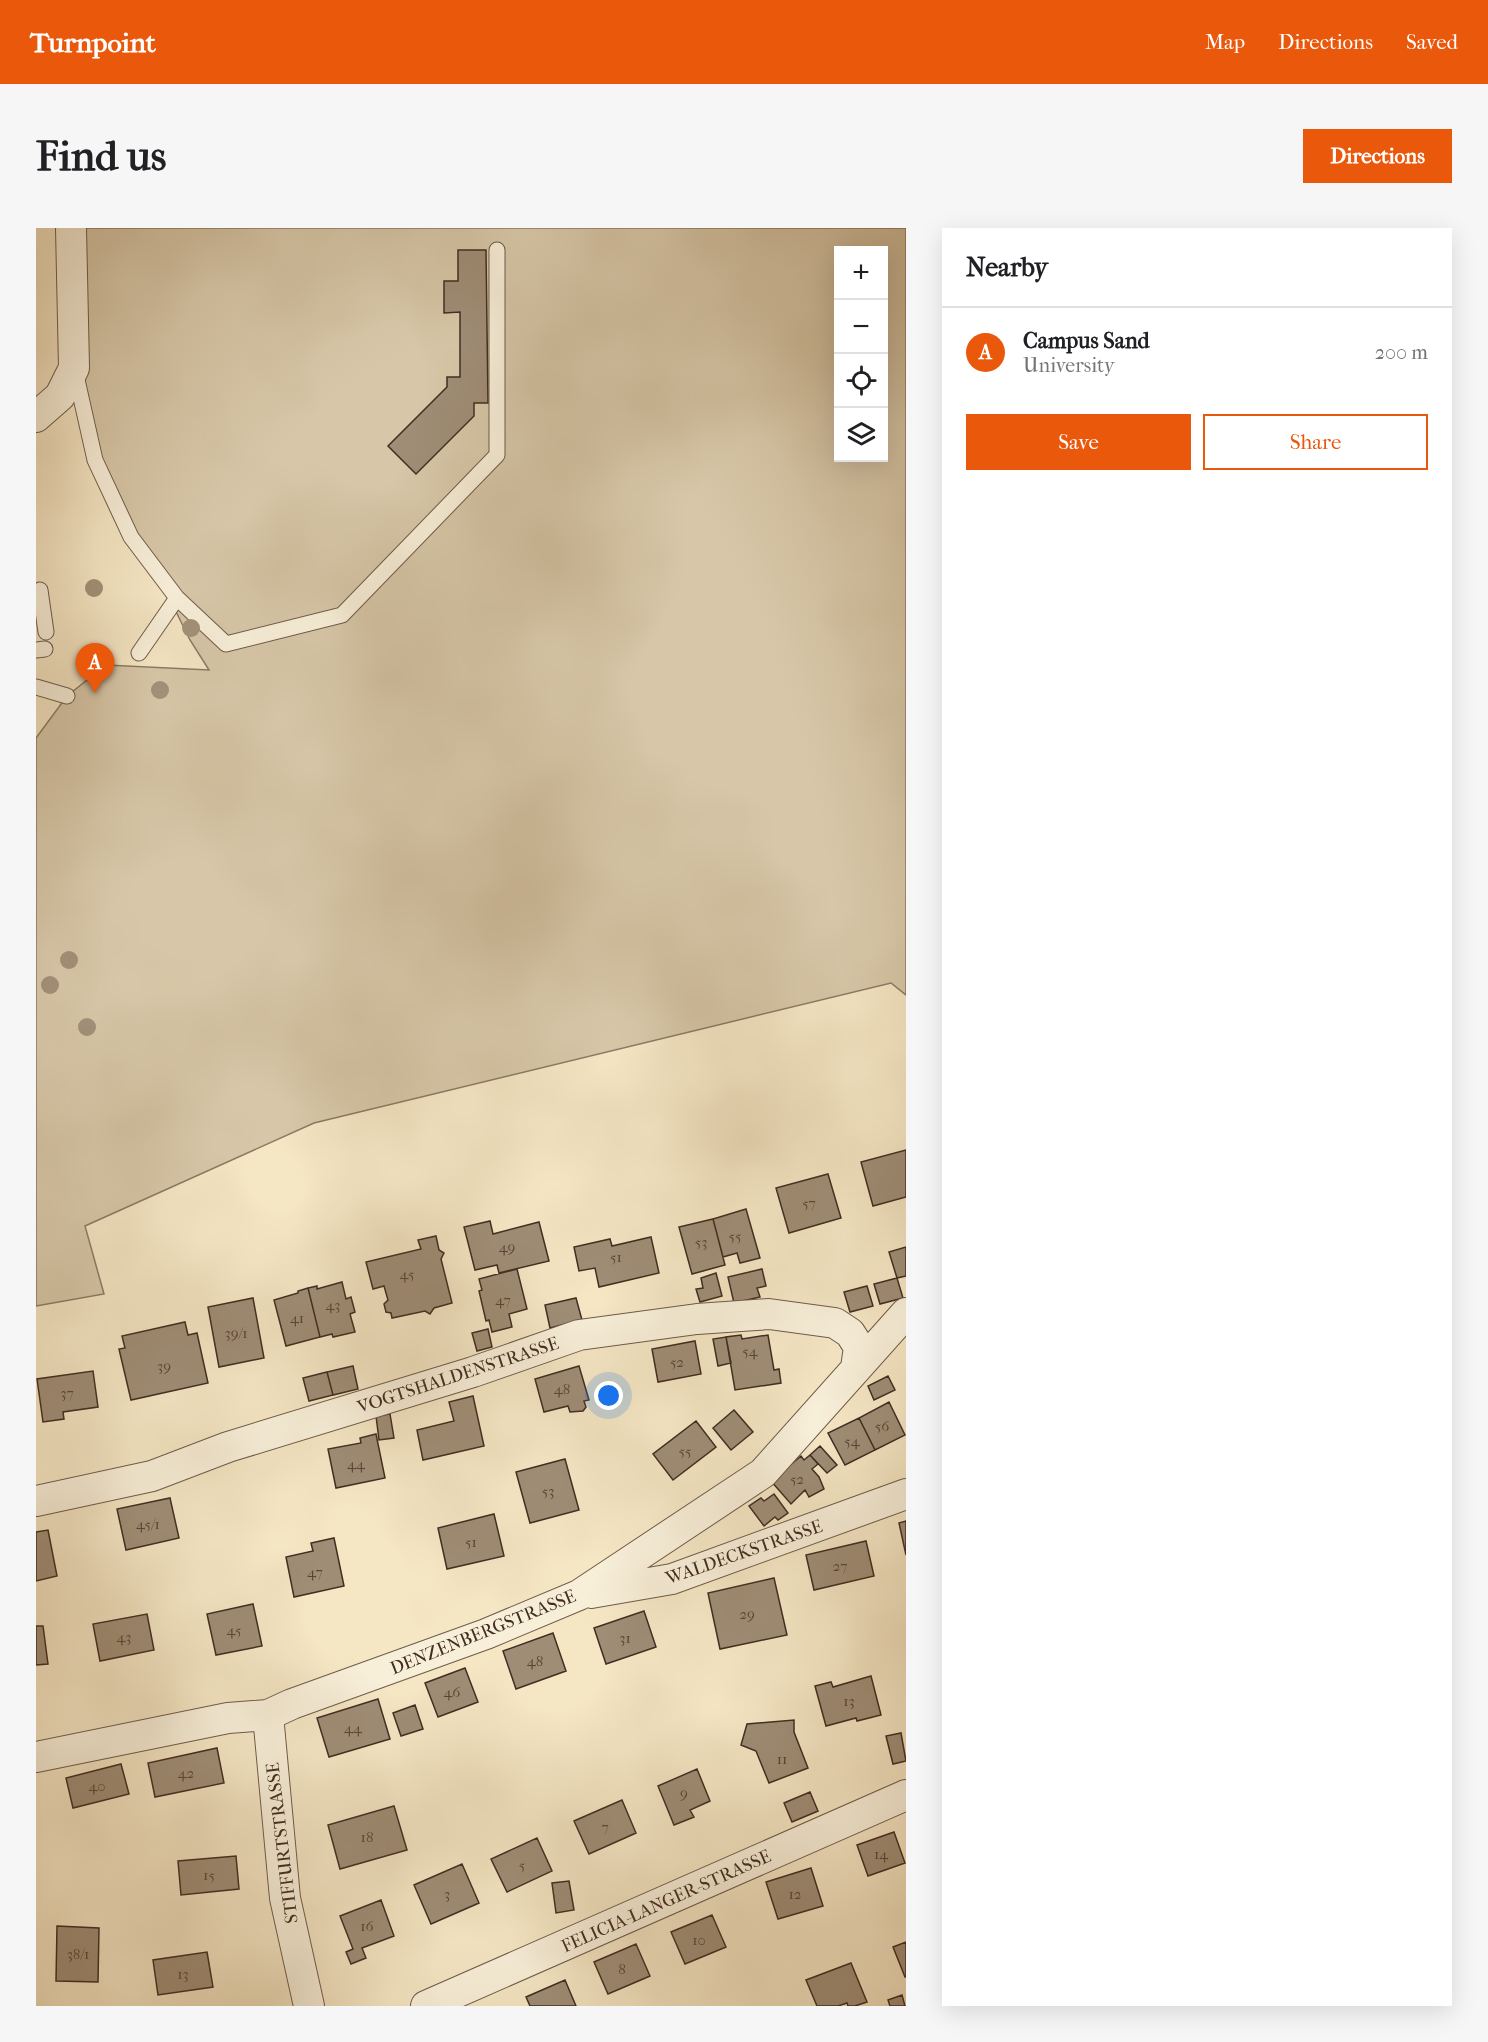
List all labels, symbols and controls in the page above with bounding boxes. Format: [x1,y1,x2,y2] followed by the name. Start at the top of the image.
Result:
[30,26,156,59] text: Turnpoint
[1205,30,1245,54] text: Map
[1278,30,1373,54] text: Directions
[1406,30,1458,54] text: Saved
[1303,129,1452,183] button: Directions
[36,132,166,181] text: Find us
[834,246,888,462] map controls
[834,246,888,300] button: +
[966,252,1048,283] text: Nearby
[834,300,888,354] button: −
[1023,328,1150,354] text: Campus Sand
[979,341,992,364] text: A
[1375,341,1428,364] text: 200 m
[834,354,888,408] button: locate
[1023,354,1115,377] text: University
[834,408,888,462] button: layers
[966,414,1191,470] button: Save
[1203,414,1428,470] button: Share
[76,644,114,693] pin: A
[802,1194,816,1212] house number: 57
[729,1227,741,1245] house number: 55
[695,1233,707,1251] house number: 53
[499,1238,515,1256] house number: 49
[610,1248,622,1266] house number: 51
[400,1265,414,1283] house number: 45
[495,1291,511,1309] house number: 47
[325,1296,341,1314] house number: 43
[290,1309,304,1327] house number: 41
[224,1324,248,1342] house number: 39/1
[354,1333,561,1418] street label: VOGTSHALDENSTRASSE
[742,1342,759,1360] house number: 54
[670,1353,684,1371] house number: 52
[157,1357,171,1375] house number: 39
[554,1380,570,1398] house number: 48
[594,1381,623,1410] your location
[60,1384,74,1402] house number: 37
[875,1417,890,1435] house number: 56
[844,1432,861,1450] house number: 54
[679,1442,691,1460] house number: 55
[347,1455,366,1473] house number: 44
[790,1470,804,1488] house number: 52
[542,1482,554,1500] house number: 53
[136,1515,160,1533] house number: 45/1
[662,1516,825,1589] street label: WALDECKSTRASSE
[465,1533,477,1551] house number: 51
[833,1557,847,1575] house number: 27
[307,1563,323,1581] house number: 47
[387,1586,579,1679] street label: DENZENBERGSTRASSE
[739,1605,755,1623] house number: 29
[227,1621,241,1639] house number: 45
[116,1628,132,1646] house number: 43
[619,1629,631,1647] house number: 31
[527,1652,543,1670] house number: 48
[444,1683,461,1701] house number: 46
[843,1692,855,1710] house number: 13
[344,1719,363,1737] house number: 44
[777,1750,787,1768] house number: 11
[262,1761,303,1925] street label: STIFFURTSTRASSE
[178,1764,195,1782] house number: 42
[88,1777,106,1795] house number: 40
[680,1784,688,1802] house number: 9
[601,1818,609,1836] house number: 7
[361,1828,373,1846] house number: 18
[874,1845,889,1863] house number: 14
[558,1846,774,1957] street label: FELICIA-LANGER-STRASSE
[519,1856,525,1874] house number: 5
[203,1866,215,1884] house number: 15
[444,1885,450,1903] house number: 3
[788,1885,802,1903] house number: 12
[360,1917,375,1935] house number: 16
[692,1931,706,1949] house number: 10
[67,1945,89,1963] house number: 38/1
[618,1960,626,1978] house number: 8
[177,1965,189,1983] house number: 13

